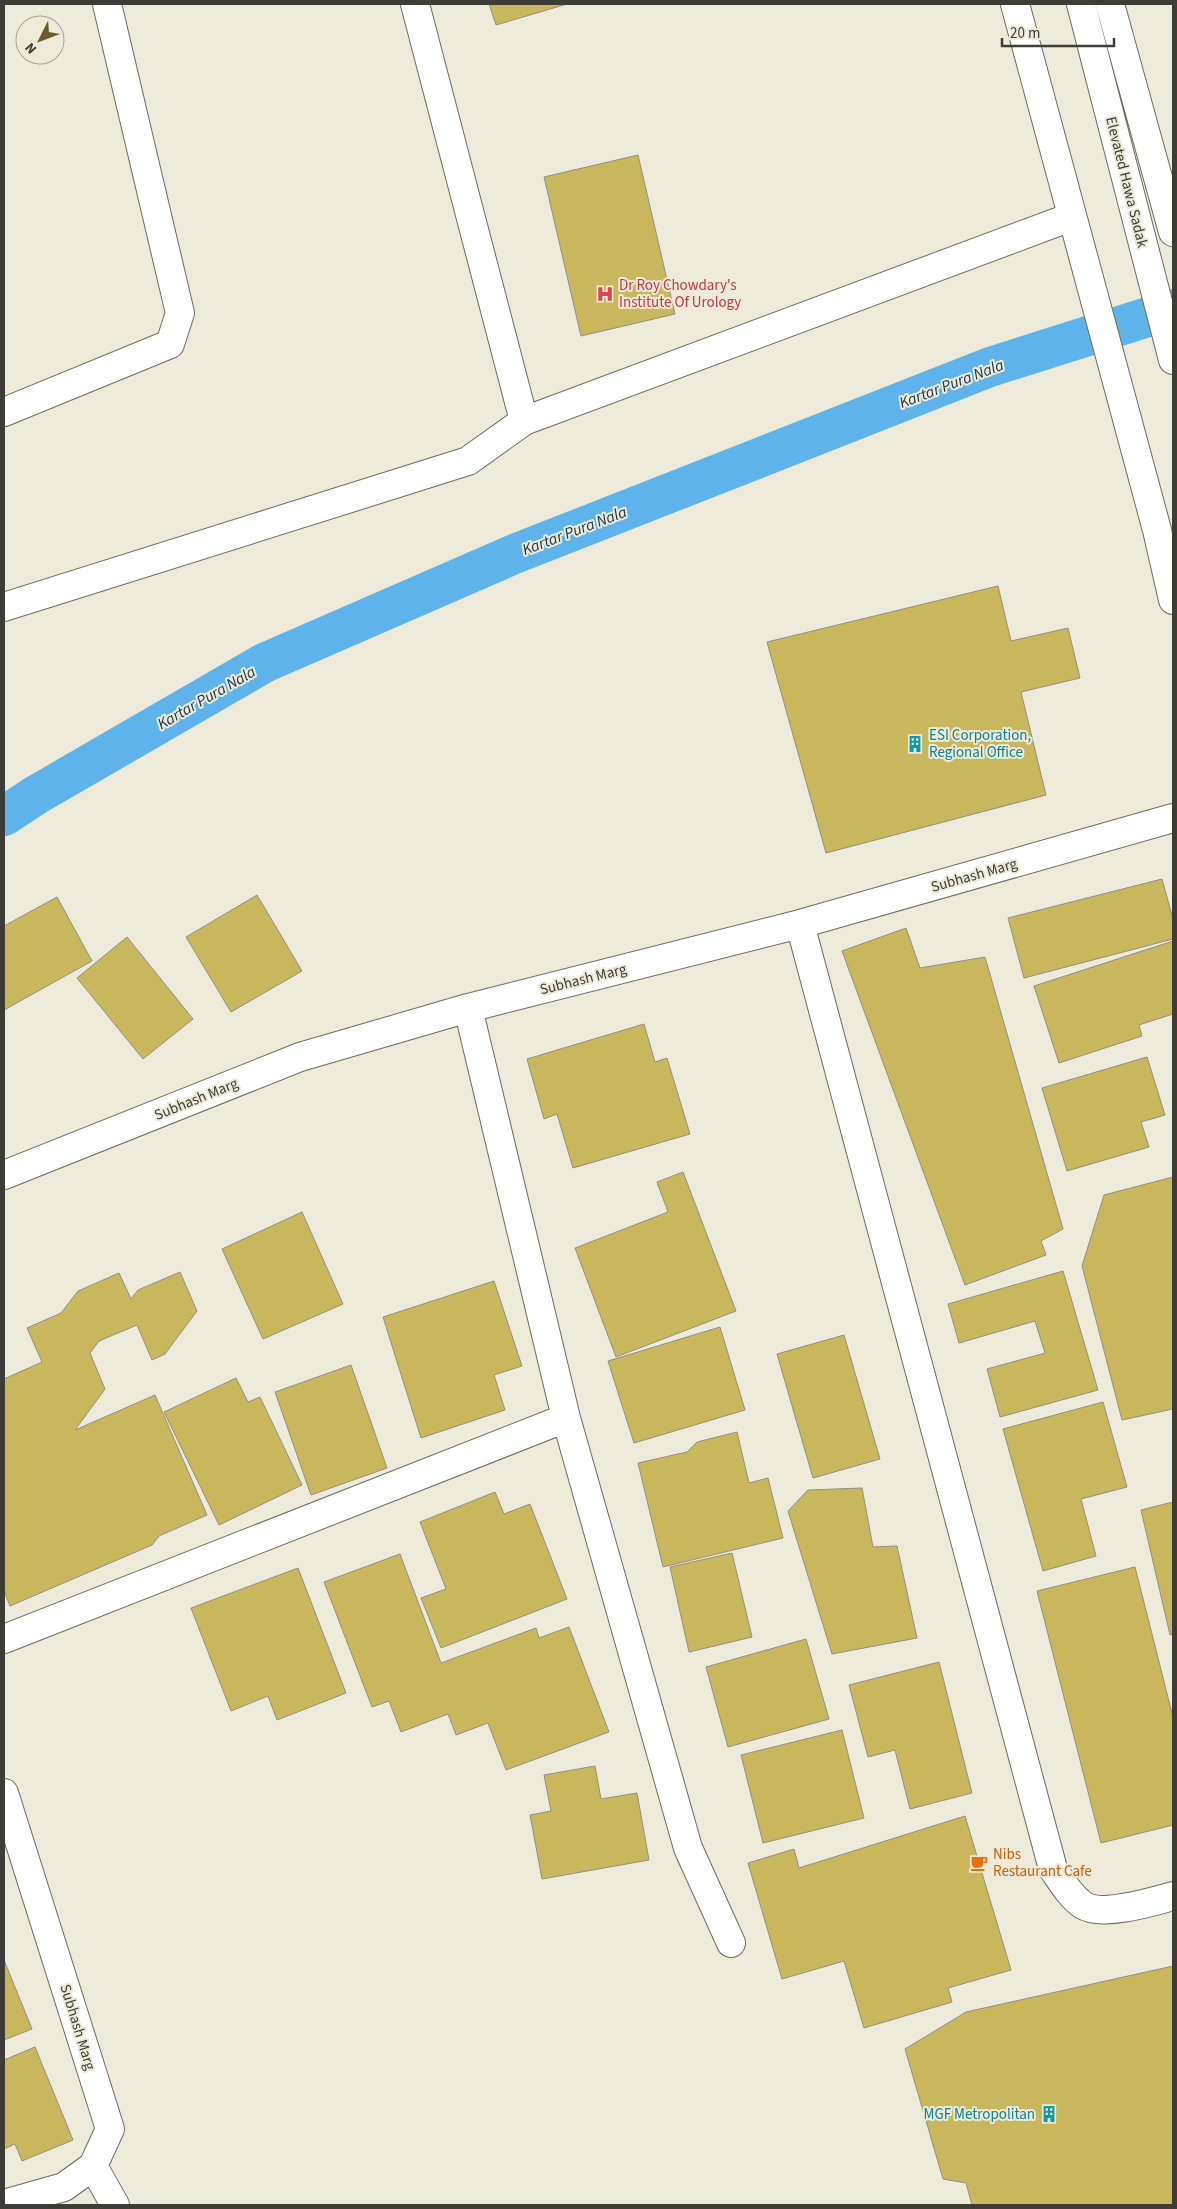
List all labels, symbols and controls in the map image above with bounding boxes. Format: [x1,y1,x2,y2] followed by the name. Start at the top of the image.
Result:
[15,15,65,65] north arrow
[1002,15,1114,47] scale bar
[1010,23,1040,44] text: 20 m
[21,38,42,58] text: N
[1100,114,1153,250] street label: Elevated Hawa Sadak
[619,275,741,313] place label: Dr Roy Chowdary's Institute Of Urology
[595,284,615,304] hospital icon: Dr Roy Chowdary's Institute Of Urology
[896,354,1007,414] water label: Kartar Pura Nala
[519,501,630,561] water label: Kartar Pura Nala
[153,661,260,735] water label: Kartar Pura Nala
[929,725,1031,763] place label: ESI Corporation, Regional Office
[905,734,925,754] building icon: ESI Corporation, Regional Office
[929,853,1020,898] street label: Subhash Marg
[538,958,629,1000] street label: Subhash Marg
[151,1073,242,1126] street label: Subhash Marg
[993,1844,1092,1882] place label: Nibs Restaurant Cafe
[969,1853,989,1873] cafe icon: Nibs Restaurant Cafe
[55,1982,101,2073] street label: Subhash Marg
[923,2104,1035,2125] place label: MGF Metropolitan
[1039,2104,1059,2124] building icon: MGF Metropolitan

